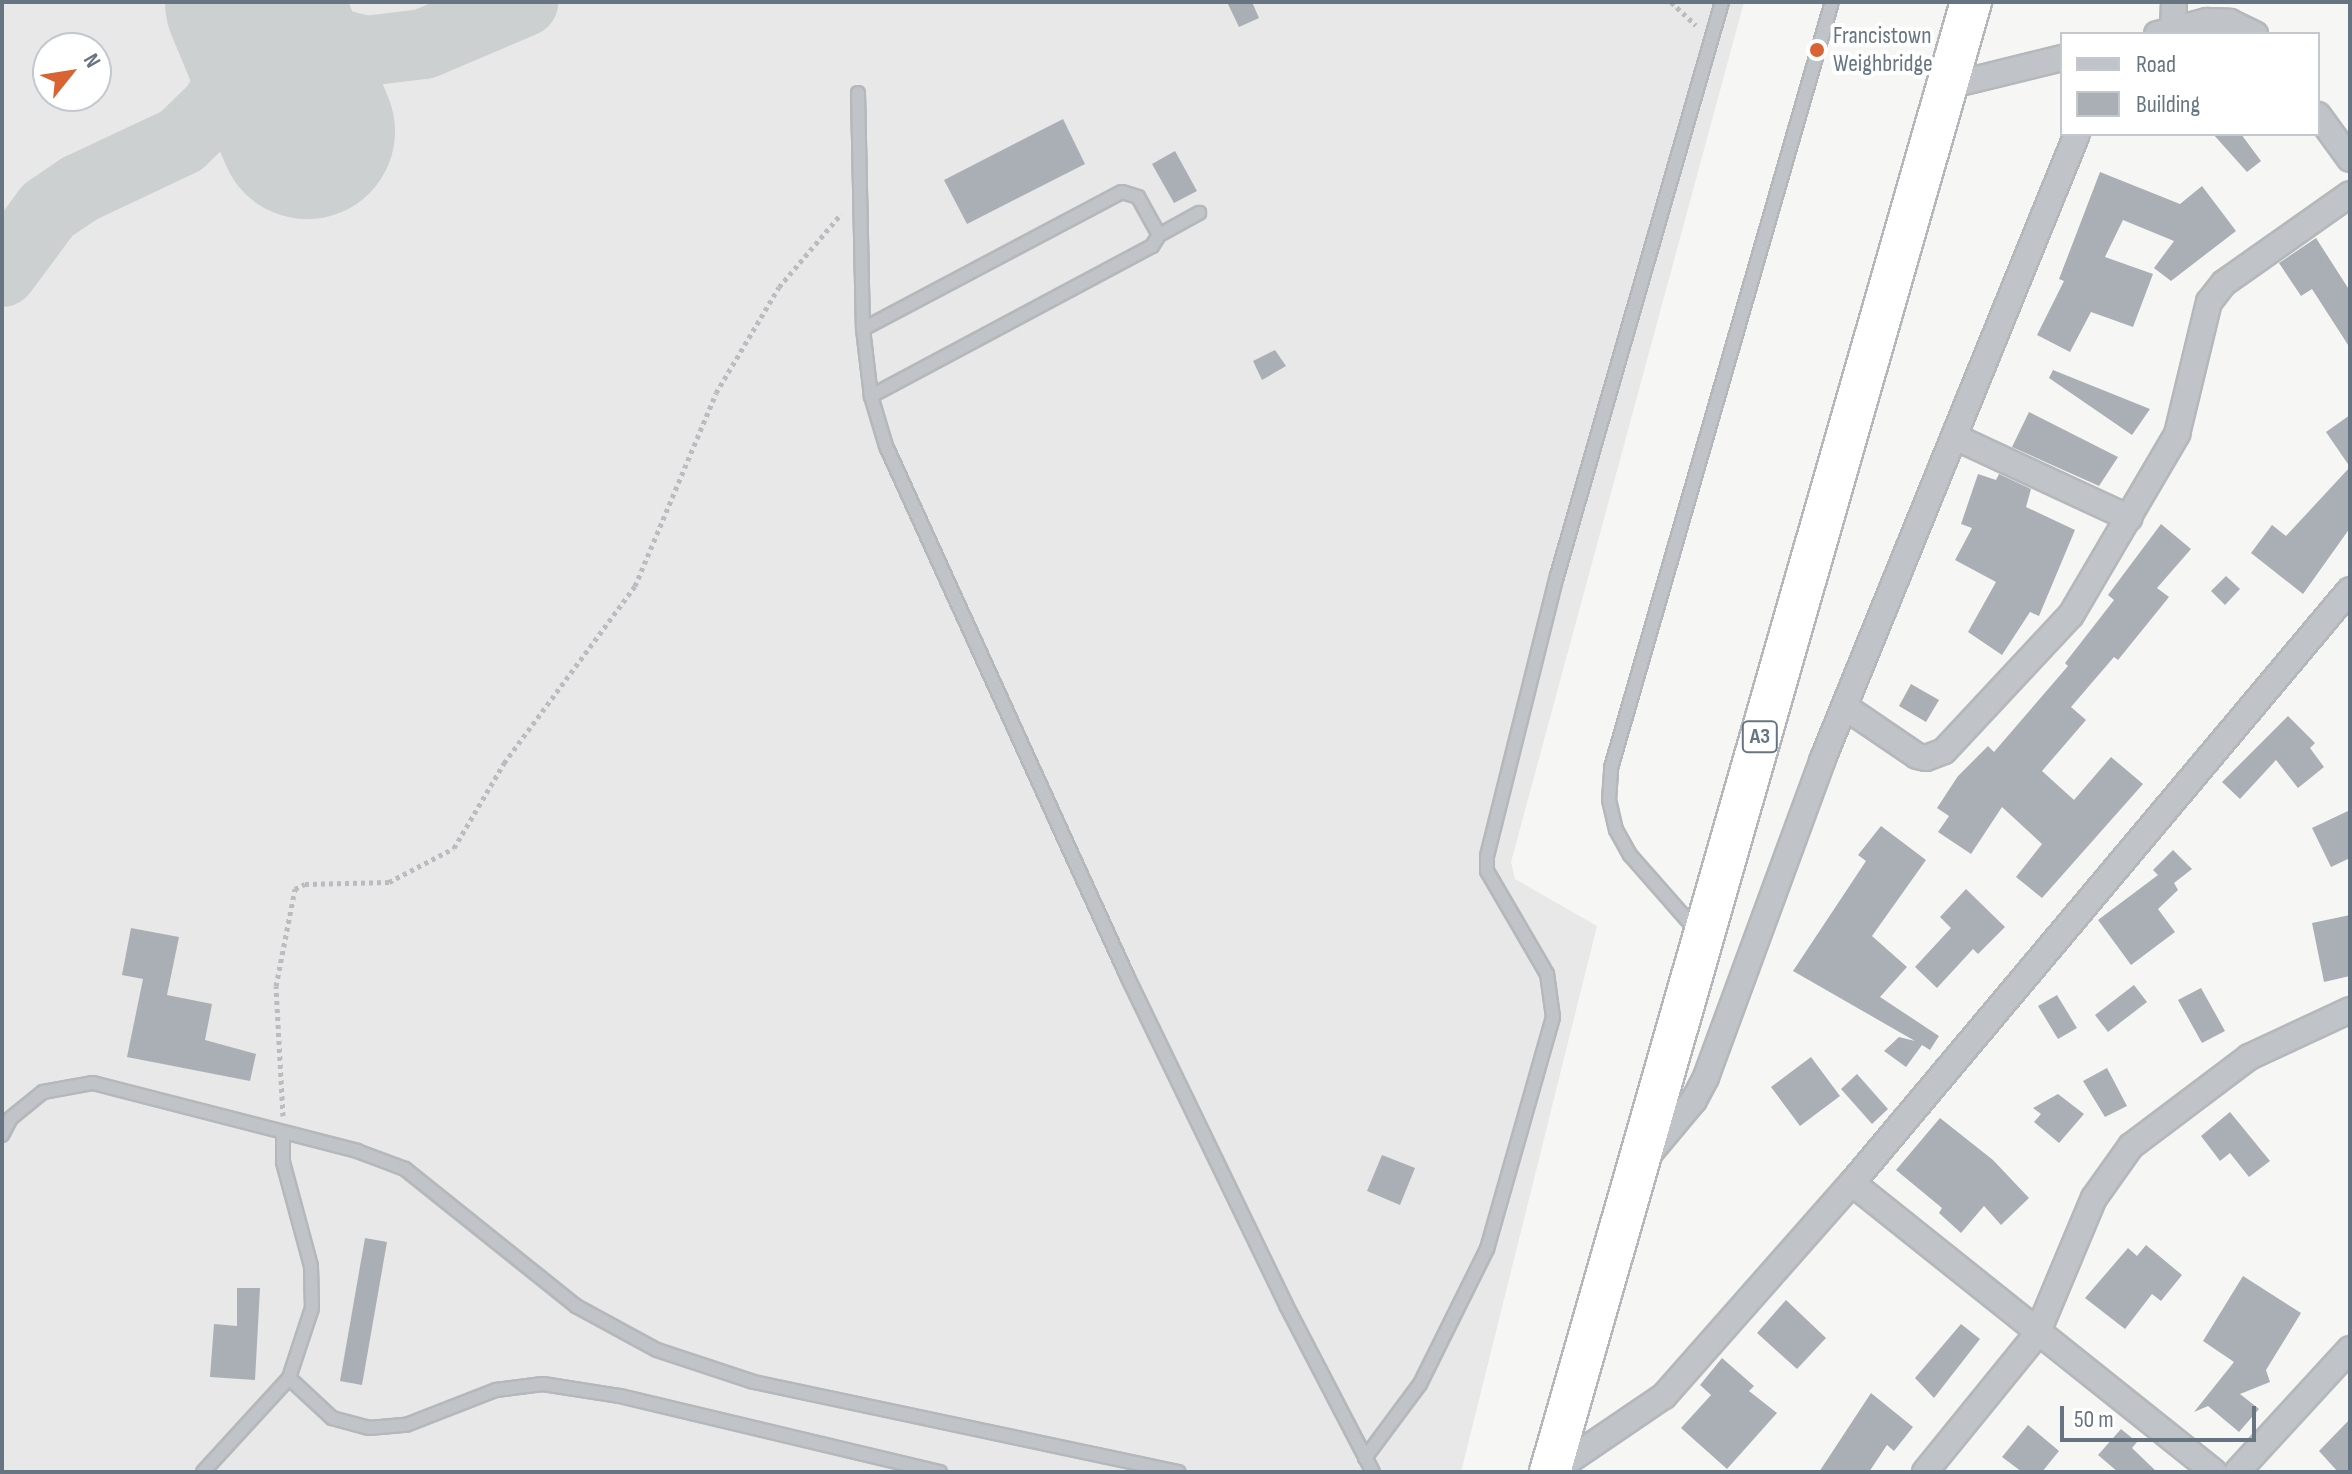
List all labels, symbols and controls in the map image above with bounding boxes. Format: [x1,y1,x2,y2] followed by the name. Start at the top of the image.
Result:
[1833,22,1933,78] place label: Francistown Weighbridge
[32,32,112,112] north arrow
[2060,32,2320,136] legend
[1808,41,1826,59] marker: Francistown Weighbridge
[77,49,106,73] text: N
[2136,50,2176,79] text: Road
[2136,90,2200,119] text: Building
[1740,719,1780,755] road number: A3
[2064,1390,2260,1440] scale bar
[2074,1405,2114,1434] text: 50 m

